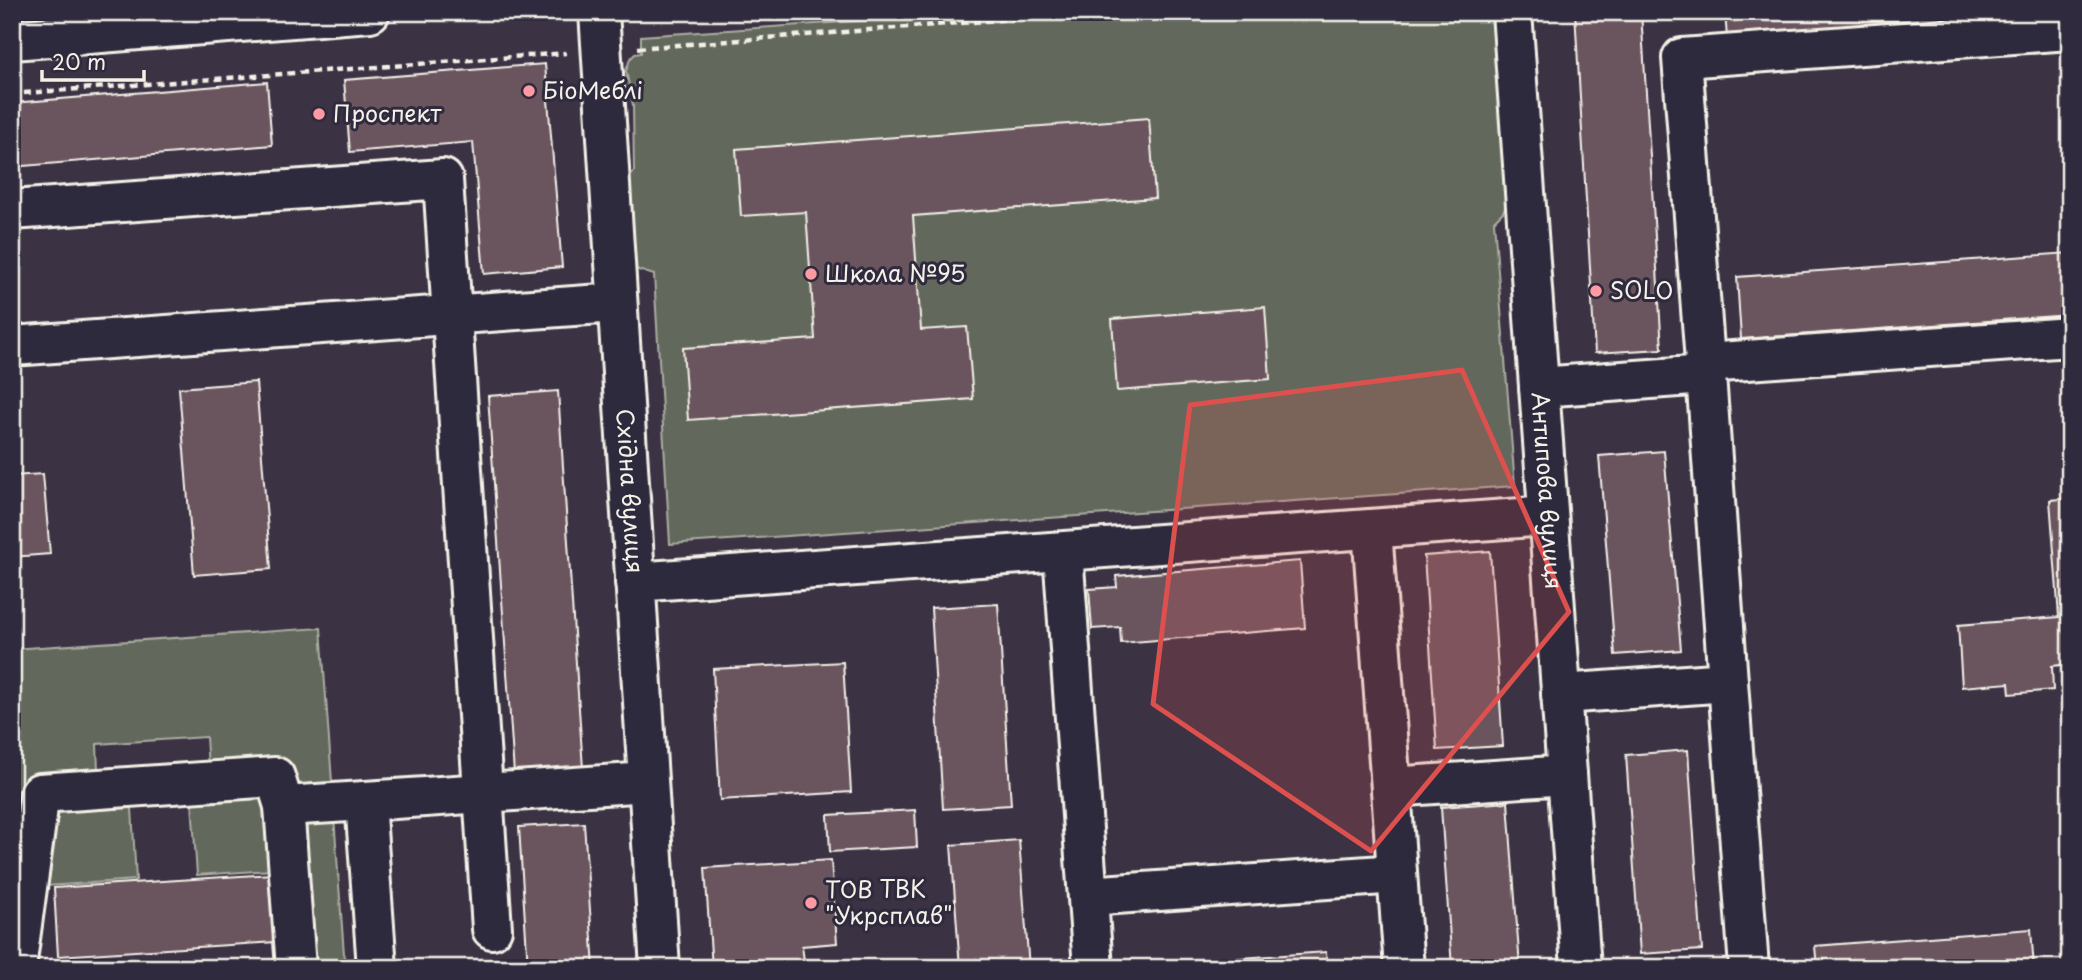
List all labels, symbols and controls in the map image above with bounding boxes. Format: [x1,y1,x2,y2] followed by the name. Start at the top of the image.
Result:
[42,38,144,82] scale bar
[52,45,106,77] text: 20 m
[543,72,643,107] place label: БіоМеблі
[521,83,537,99] marker: БіоМеблі
[333,95,442,130] place label: Проспект
[311,106,327,122] marker: Проспект
[825,255,966,290] place label: Школа №95
[803,266,819,282] marker: Школа №95
[1610,272,1673,307] place label: SOLO
[1588,283,1604,299] marker: SOLO
[1523,391,1573,590] street label: Антипова вулиця
[608,407,654,574] street label: Східна вулиця
[825,871,953,932] place label: ТОВ ТВК "Укрсплав"
[803,895,819,911] marker: ТОВ ТВК "Укрсплав"

